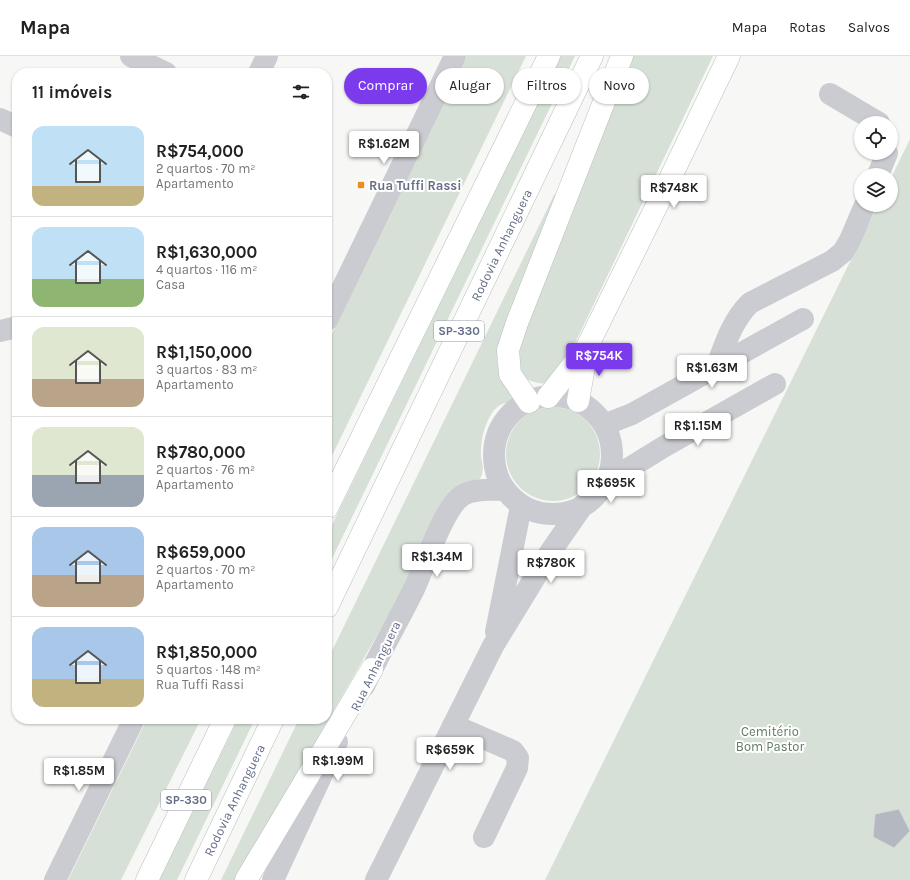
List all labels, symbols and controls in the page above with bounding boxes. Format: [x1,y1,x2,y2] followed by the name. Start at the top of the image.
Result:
[20,17,70,39] text: Mapa
[732,19,767,36] text: Mapa
[789,19,826,36] text: Rotas
[848,19,890,36] text: Salvos
[344,68,427,104] chip: Comprar
[435,68,504,104] chip: Alugar
[512,68,581,104] chip: Filtros
[589,68,649,104] chip: Novo
[290,81,312,103] icon: filters
[32,82,112,102] text: 11 imóveis
[854,116,898,212] map controls
[854,116,898,160] button: locate
[347,131,421,165] pin: R$1.62M
[358,136,410,151] text: R$1.62M
[156,141,244,161] text: R$754,000
[64,142,112,190] icon: home
[156,161,256,176] text: 2 quartos · 70 m²
[854,168,898,212] button: layers
[641,175,707,209] pin: R$748K
[156,176,234,191] text: Apartamento
[369,178,461,193] place label: Rua Tuffi Rassi
[356,180,366,190] marker: Rua Tuffi Rassi
[650,180,698,195] text: R$748K
[468,187,535,304] street label: Rodovia Anhanguera
[156,242,257,262] text: R$1,630,000
[64,243,112,291] icon: home
[156,262,258,277] text: 4 quartos · 116 m²
[156,277,185,292] text: Casa
[434,321,484,341] road number: SP-330
[156,342,252,362] text: R$1,150,000
[64,343,112,391] icon: home
[566,343,632,377] pin: R$754K
[575,348,623,363] text: R$754K
[675,355,749,389] pin: R$1.63M
[686,360,738,375] text: R$1.63M
[156,362,258,377] text: 3 quartos · 83 m²
[156,377,234,392] text: Apartamento
[661,413,735,447] pin: R$1.15M
[674,418,722,433] text: R$1.15M
[156,442,245,462] text: R$780,000
[64,443,112,491] icon: home
[156,462,255,477] text: 2 quartos · 76 m²
[578,470,644,504] pin: R$695K
[586,475,636,490] text: R$695K
[156,477,234,492] text: Apartamento
[156,542,246,562] text: R$659,000
[64,543,112,591] icon: home
[400,544,474,578] pin: R$1.34M
[411,549,463,564] text: R$1.34M
[518,550,584,584] pin: R$780K
[527,555,575,570] text: R$780K
[156,562,256,577] text: 2 quartos · 70 m²
[156,577,234,592] text: Apartamento
[347,619,404,714] street label: Rua Anhanguera
[156,642,257,662] text: R$1,850,000
[64,643,112,691] icon: home
[156,662,261,677] text: 5 quartos · 148 m²
[156,677,244,692] text: Rua Tuffi Rassi
[736,724,804,754] park label: Cemitério Bom Pastor
[417,737,483,771] pin: R$659K
[201,742,268,859] street label: Rodovia Anhanguera
[425,742,475,757] text: R$659K
[301,748,375,782] pin: R$1.99M
[312,753,364,768] text: R$1.99M
[42,758,116,792] pin: R$1.85M
[53,763,105,778] text: R$1.85M
[161,790,211,810] road number: SP-330

